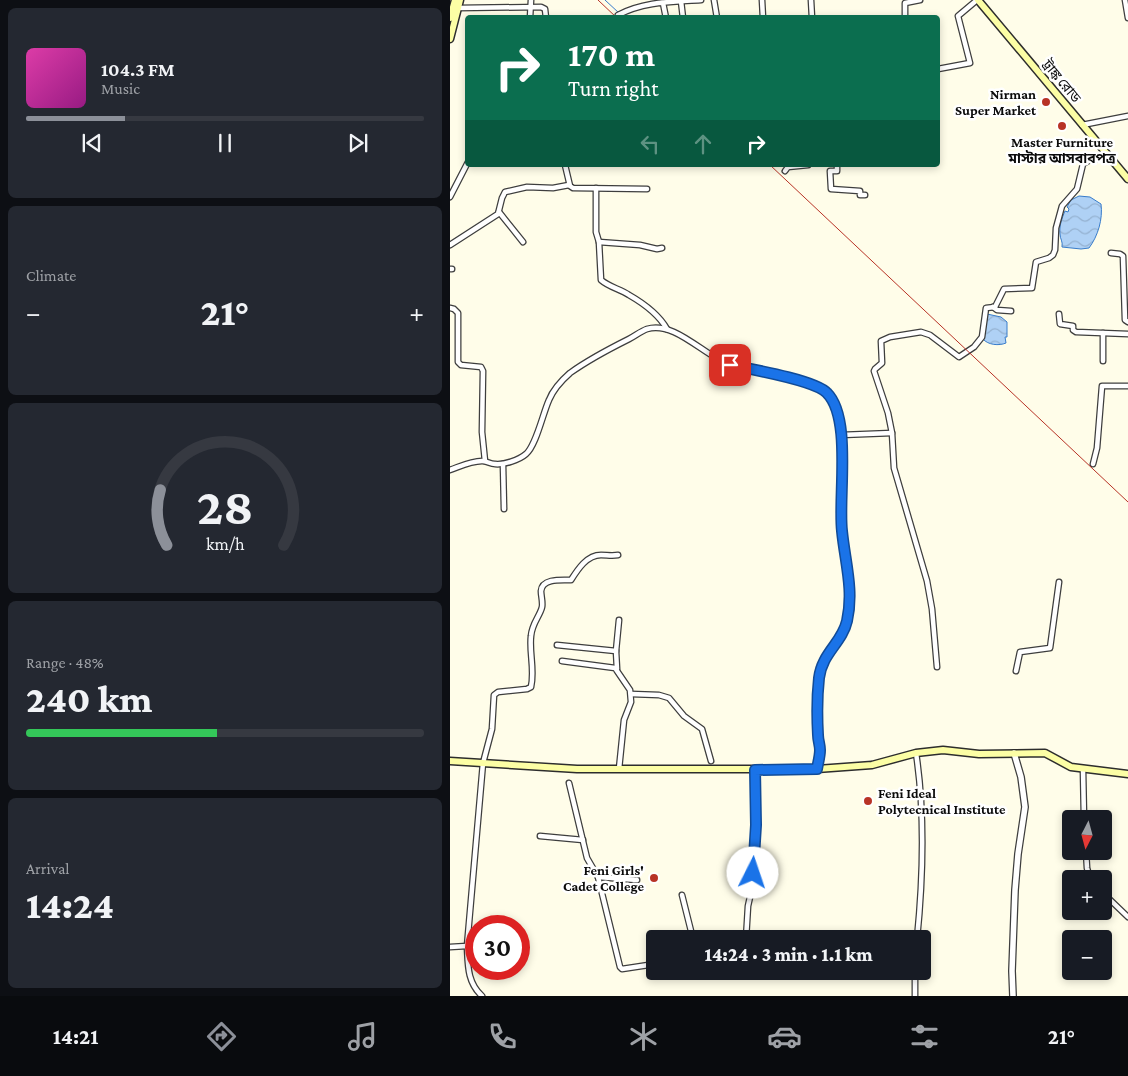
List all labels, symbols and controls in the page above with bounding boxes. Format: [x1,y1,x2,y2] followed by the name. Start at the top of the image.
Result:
[485,35,550,100] icon: right
[568,35,655,74] text: 170 m
[1039,56,1085,106] street label: ট্রাঙ্ক রোড
[101,59,175,80] text: 104.3 FM
[568,76,659,101] text: Turn right
[101,80,140,97] text: Music
[955,86,1037,118] place label: Nirman Super Market
[1040,96,1052,108] marker: Nirman Super Market
[1056,120,1068,132] marker: Master Furniture মাস্টার আসবাবপত্র
[78,129,106,157] icon: previous
[211,129,239,157] icon: pause
[344,129,372,157] icon: next
[636,130,664,158] icon: left
[689,130,717,158] icon: ahead
[742,130,770,158] icon: right
[1007,134,1116,166] place label: Master Furniture মাস্টার আসবাবপত্র
[26,267,76,284] text: Climate
[201,291,249,333] text: 21°
[26,297,41,328] text: −
[409,297,424,328] text: +
[709,344,751,386] pin
[716,351,744,379] icon: arrive
[197,477,253,535] text: 28
[206,534,245,554] text: km/h
[26,654,104,671] text: Range · 48%
[26,678,152,720] text: 240 km
[878,785,1006,817] place label: Feni Ideal Polytecnical Institute
[862,795,874,807] marker: Feni Ideal Polytecnical Institute
[1062,810,1112,860] north arrow
[1062,810,1112,980] map controls
[726,846,778,898] position arrow
[26,860,70,877] text: Arrival
[563,862,644,894] place label: Feni Girls' Cadet College
[1062,870,1112,920] button: +
[648,872,660,884] marker: Feni Girls' Cadet College
[26,884,114,926] text: 14:24
[465,915,530,980] speed limit sign: 30
[1062,930,1112,980] button: −
[704,944,873,965] text: 14:24 · 3 min · 1.1 km
[204,1019,239,1054] icon: directions
[345,1019,380,1054] icon: music
[485,1019,520,1054] icon: phone
[626,1019,661,1054] icon: climate
[767,1019,802,1054] icon: car
[907,1019,942,1054] icon: filters
[53,1024,98,1049] text: 14:21
[1048,1024,1075,1049] text: 21°

